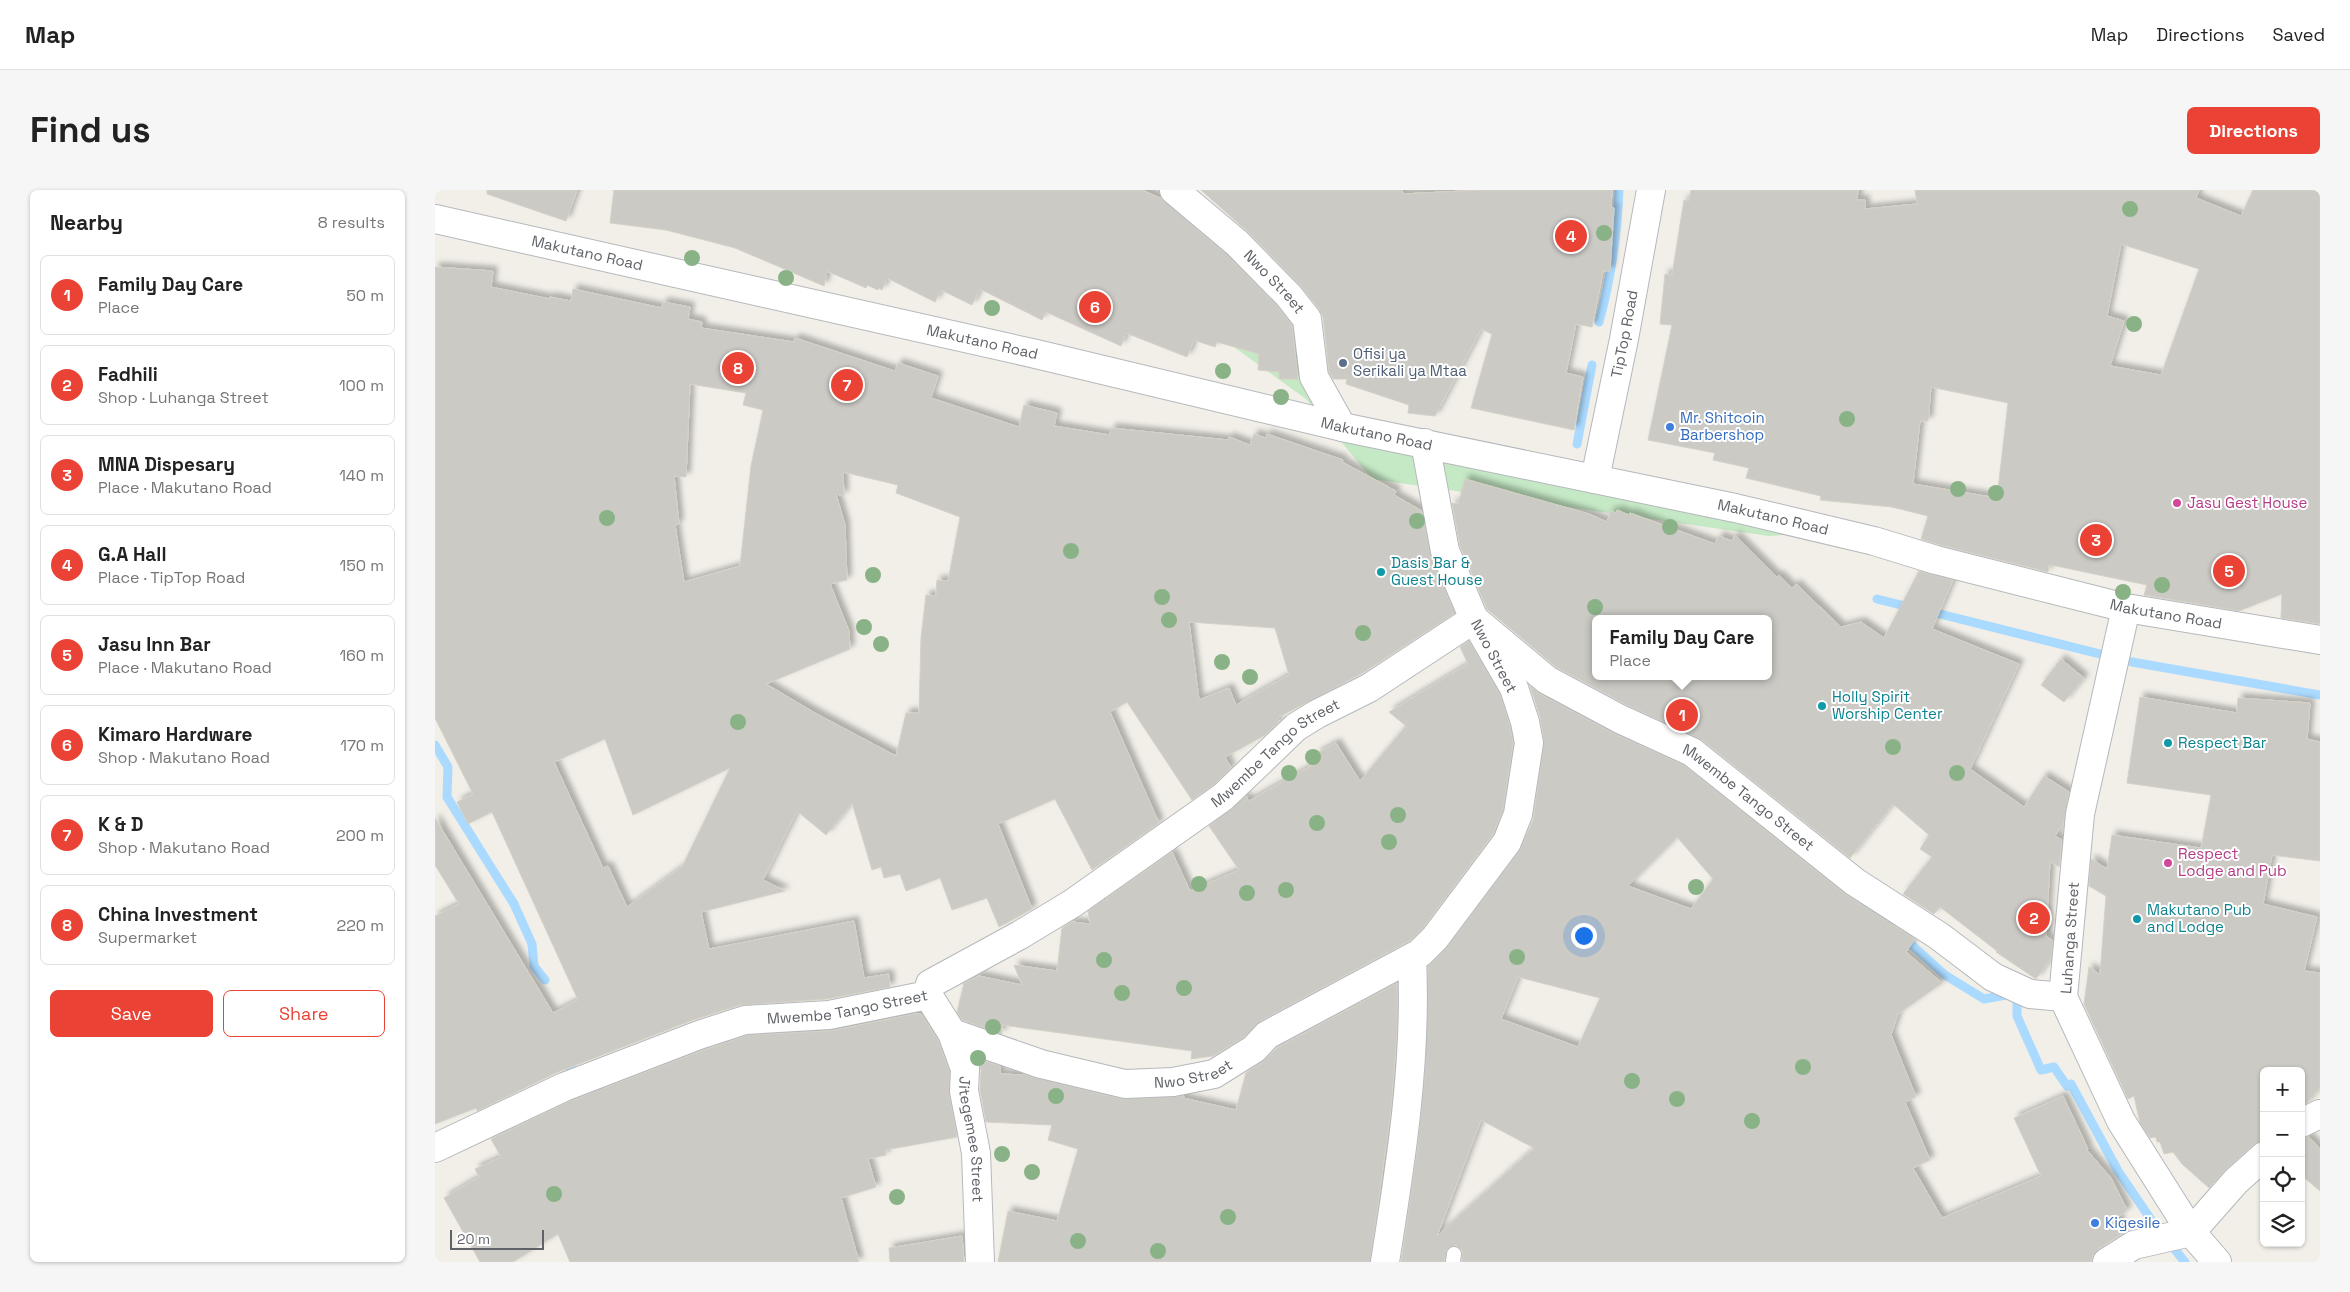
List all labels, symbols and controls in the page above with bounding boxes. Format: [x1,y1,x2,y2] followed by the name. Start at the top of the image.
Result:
[25,19,75,50] text: Map
[2091,23,2128,46] text: Map
[2156,23,2245,46] text: Directions
[2273,23,2325,46] text: Saved
[2187,107,2320,154] button: Directions
[30,108,151,152] text: Find us
[50,209,123,236] text: Nearby
[318,212,385,233] text: 8 results
[1555,217,1587,255] pin: 4
[530,231,645,274] street label: Makutano Road
[1240,245,1309,317] street label: Nwo Street
[98,272,243,297] text: Family Day Care
[63,285,71,306] text: 1
[346,285,384,306] text: 50 m
[1079,288,1111,326] pin: 6
[1606,288,1642,379] street label: TipTop Road
[98,297,140,318] text: Place
[925,320,1040,363] street label: Makutano Road
[1353,344,1467,380] place label: Ofisi ya Serikali ya Mtaa
[722,349,754,387] pin: 8
[1337,357,1349,369] marker: Ofisi ya Serikali ya Mtaa
[98,362,158,387] text: Fadhili
[831,366,863,404] pin: 7
[62,375,72,396] text: 2
[339,375,384,396] text: 100 m
[98,387,269,408] text: Shop · Luhanga Street
[1680,408,1765,444] place label: Mr. Shitcoin Barbershop
[1319,412,1434,454] street label: Makutano Road
[1664,421,1676,433] marker: Mr. Shitcoin Barbershop
[98,452,235,477] text: MNA Dispesary
[62,465,72,486] text: 3
[339,465,384,486] text: 140 m
[98,477,272,498] text: Place · Makutano Road
[2187,493,2307,512] place label: Jasu Gest House
[1716,495,1831,539] street label: Makutano Road
[2171,497,2183,509] marker: Jasu Gest House
[2080,521,2112,559] pin: 3
[98,542,166,567] text: G.A Hall
[2213,552,2245,590] pin: 5
[1391,553,1483,589] place label: Dasis Bar & Guest House
[62,555,72,576] text: 4
[340,555,384,576] text: 150 m
[1375,566,1387,578] marker: Dasis Bar & Guest House
[98,567,245,588] text: Place · TipTop Road
[2108,594,2224,633] street label: Makutano Road
[1592,615,1772,680] popup
[1467,616,1522,696] street label: Nwo Street
[1609,625,1755,650] text: Family Day Care
[98,632,211,657] text: Jasu Inn Bar
[62,645,72,666] text: 5
[339,645,384,666] text: 160 m
[1609,650,1651,671] text: Place
[98,657,272,678] text: Place · Makutano Road
[1832,687,1943,723] place label: Holly Spirit Worship Center
[1207,694,1343,812] street label: Mwembe Tango Street
[1666,696,1698,734] pin: 1
[1816,700,1828,712] marker: Holly Spirit Worship Center
[98,722,253,747] text: Kimaro Hardware
[2178,733,2267,752] place label: Respect Bar
[62,735,72,756] text: 6
[340,735,384,756] text: 170 m
[2162,737,2174,749] marker: Respect Bar
[1680,739,1818,855] street label: Mwembe Tango Street
[98,747,270,768] text: Shop · Makutano Road
[98,812,143,837] text: K & D
[63,825,71,846] text: 7
[336,825,384,846] text: 200 m
[98,837,270,858] text: Shop · Makutano Road
[2178,844,2287,880] place label: Respect Lodge and Pub
[2162,857,2174,869] marker: Respect Lodge and Pub
[2056,881,2083,995] street label: Luhanga Street
[2018,899,2050,937] pin: 2
[2147,900,2252,936] place label: Makutano Pub and Lodge
[98,902,258,927] text: China Investment
[2131,913,2143,925] marker: Makutano Pub and Lodge
[62,915,72,936] text: 8
[337,915,384,936] text: 220 m
[1571,923,1597,949] your location
[98,927,197,948] text: Supermarket
[766,985,929,1028] street label: Mwembe Tango Street
[50,990,213,1037] button: Save
[223,990,385,1037] button: Share
[1154,1055,1236,1092] street label: Nwo Street
[2260,1067,2305,1247] map controls
[2260,1067,2305,1112] button: +
[955,1076,988,1203] street label: Jitegemee Street
[2260,1112,2305,1157] button: −
[2260,1157,2305,1202] button: locate
[2260,1202,2305,1247] button: layers
[2105,1213,2161,1232] place label: Kigesile
[2089,1217,2101,1229] marker: Kigesile
[450,1227,544,1250] scale bar
[457,1230,490,1248] text: 20 m

